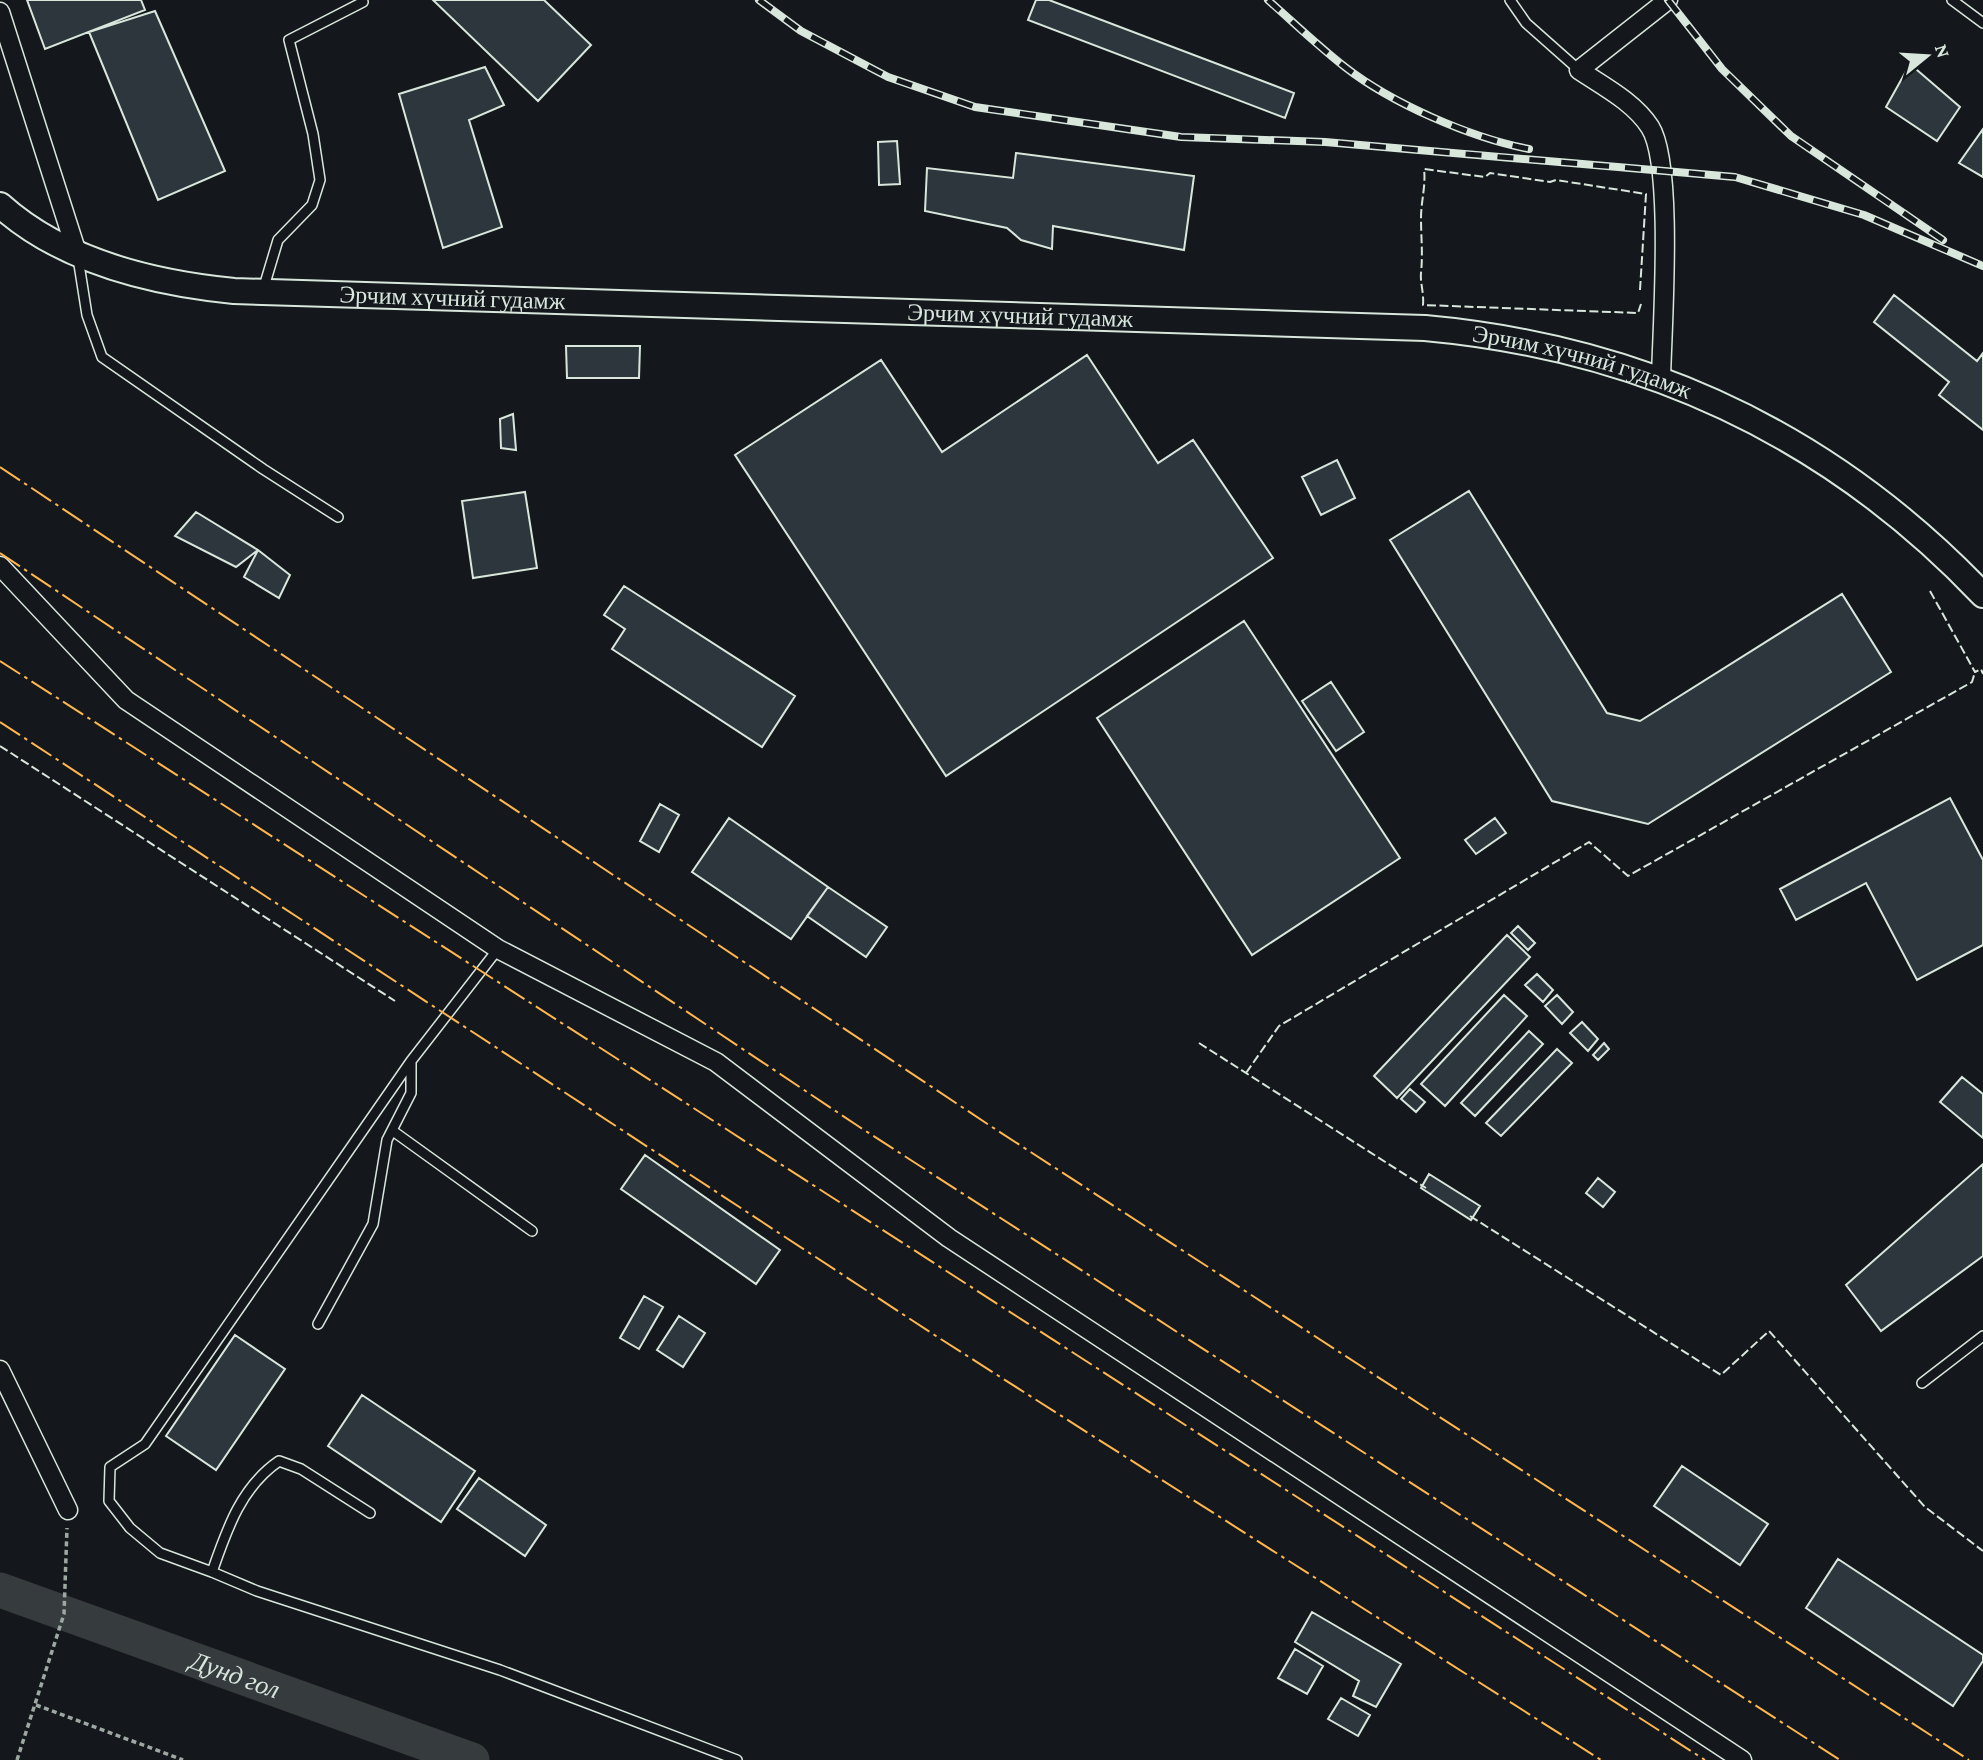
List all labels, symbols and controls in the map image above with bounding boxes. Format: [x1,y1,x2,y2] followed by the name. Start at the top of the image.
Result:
[1892,21,1962,91] north arrow
[1931,41,1955,60] text: N
[339,280,566,314] street label: Эрчим хүчний гудамж
[907,298,1134,332] street label: Эрчим хүчний гудамж
[1471,320,1696,404] street label: Эрчим хүчний гудамж
[184,1645,284,1705] water label: Дунд гол

